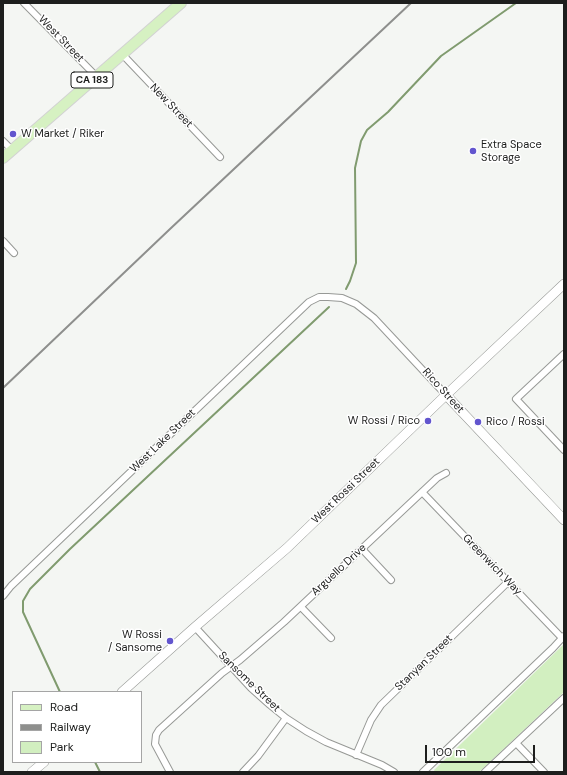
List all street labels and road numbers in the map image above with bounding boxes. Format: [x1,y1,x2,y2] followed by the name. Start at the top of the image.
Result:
[35,13,87,65] street label: West Street
[71,72,113,88] road number: CA 183
[147,81,195,131] street label: New Street
[419,366,467,416] street label: Rico Street
[127,406,199,476] street label: West Lake Street
[309,455,383,527] street label: West Rossi Street
[460,532,524,598] street label: Greenwich Way
[309,541,369,599] street label: Arguello Drive
[392,632,456,694] street label: Stanyan Street
[215,649,283,715] street label: Sansome Street

